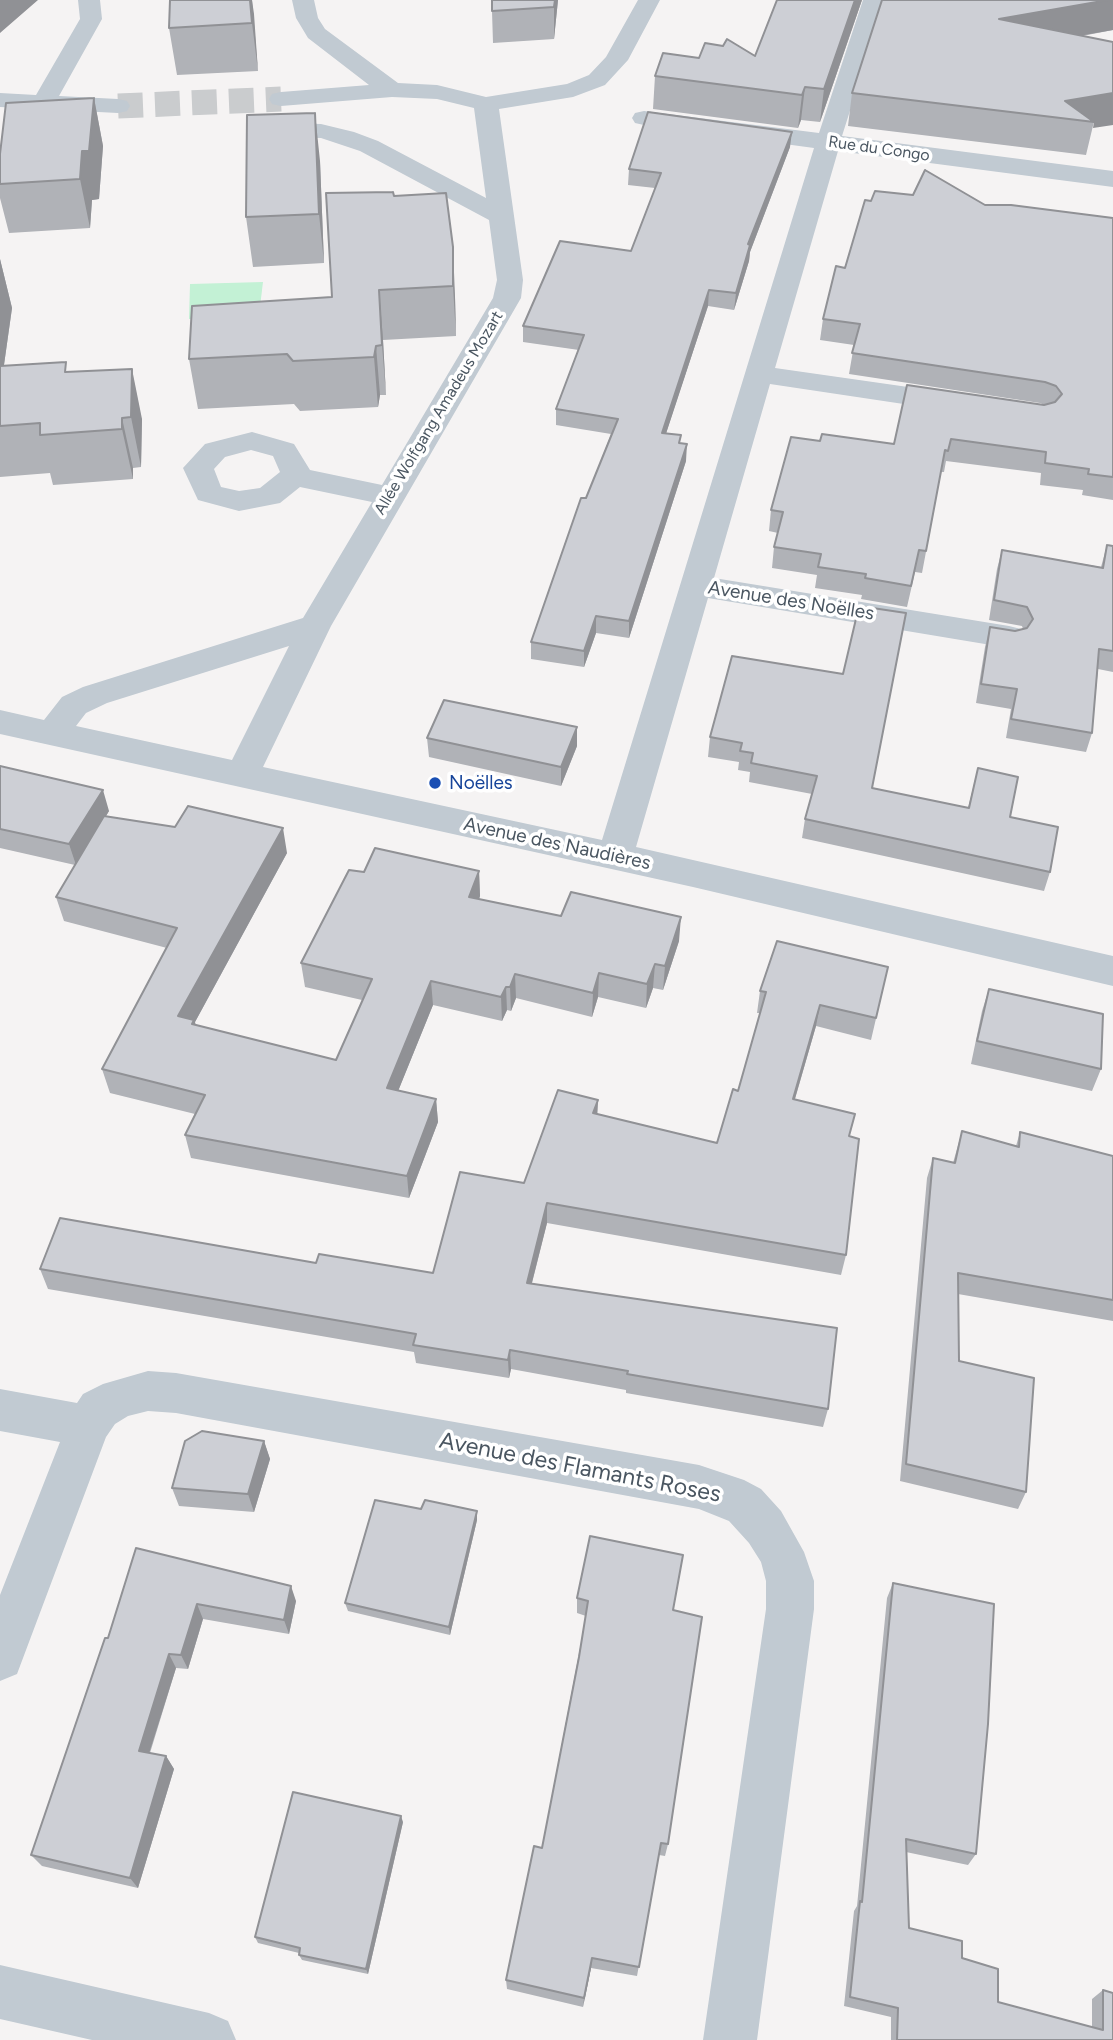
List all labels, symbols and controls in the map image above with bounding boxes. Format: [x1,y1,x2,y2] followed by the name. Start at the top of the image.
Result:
[827,132,931,166] street label: Rue du Congo
[371,308,507,518] street label: Allée Wolfgang Amadeus Mozart
[706,577,876,625] street label: Avenue des Noëlles
[449,772,513,794] place label: Noëlles
[427,775,443,791] marker: Noëlles
[461,813,653,875] street label: Avenue des Naudières
[437,1427,723,1509] street label: Avenue des Flamants Roses

